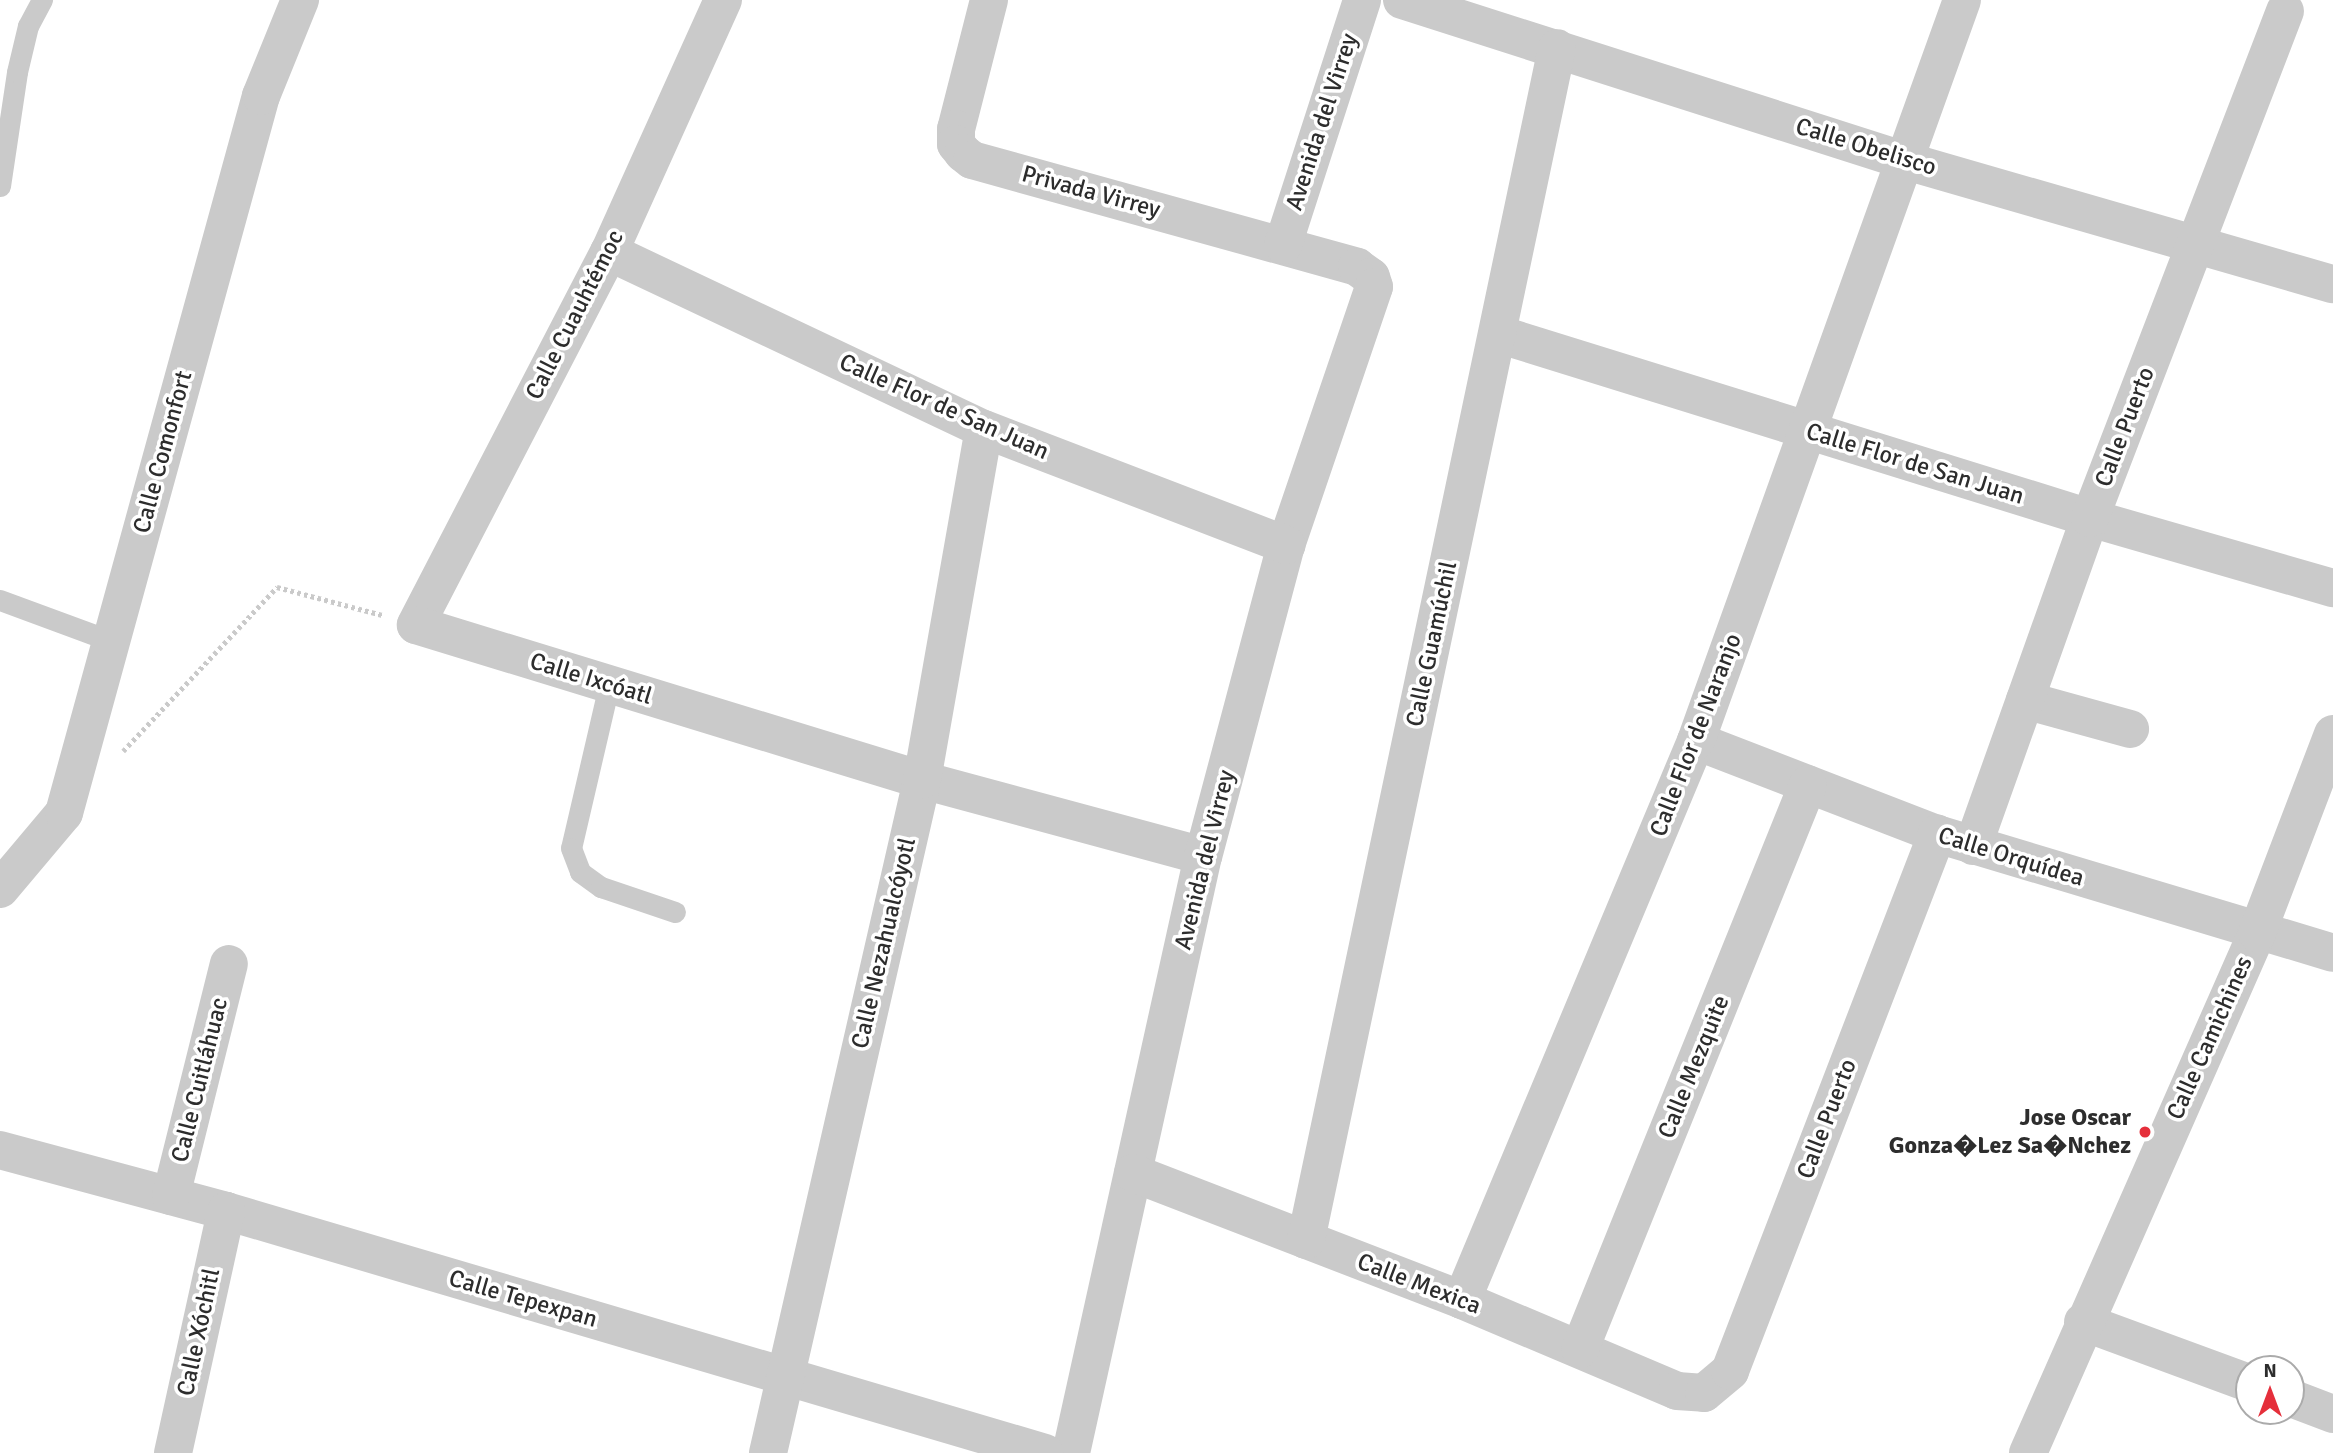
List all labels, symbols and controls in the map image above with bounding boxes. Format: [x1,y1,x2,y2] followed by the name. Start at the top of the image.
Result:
[1280,30,1364,214] street label: Avenida del Virrey
[1792,112,1940,182] street label: Calle Obelisco
[1019,160,1163,224] street label: Privada Virrey
[520,225,630,405] street label: Calle Cuauhtémoc
[835,348,1053,466] street label: Calle Flor de San Juan
[2089,363,2161,491] street label: Calle Puerto
[127,368,199,536] street label: Calle Comonfort
[1803,417,2027,511] street label: Calle Flor de San Juan
[1400,559,1464,729] street label: Calle Guamúchil
[1644,630,1748,840] street label: Calle Flor de Naranjo
[527,647,655,711] street label: Calle Ixcóatl
[1169,767,1241,953] street label: Avenida del Virrey
[1935,821,2087,893] street label: Calle Orquídea
[846,835,922,1051] street label: Calle Nezahualcóyotl
[2161,952,2259,1124] street label: Calle Camichines
[1652,991,1736,1143] street label: Calle Mezquite
[166,995,234,1165] street label: Calle Cuitláhuac
[1791,1055,1863,1183] street label: Calle Puerto
[1889,1104,2131,1160] place label: Jose Oscar Gonza�Lez Sa�Nchez
[2137,1124,2153,1140] marker: Jose Oscar Gonza�Lez Sa�Nchez
[1353,1247,1485,1321] street label: Calle Mexica
[446,1264,600,1334] street label: Calle Tepexpan
[171,1266,227,1398] street label: Calle Xóchitl
[2235,1355,2305,1425] north arrow
[2263,1359,2277,1383] text: N

